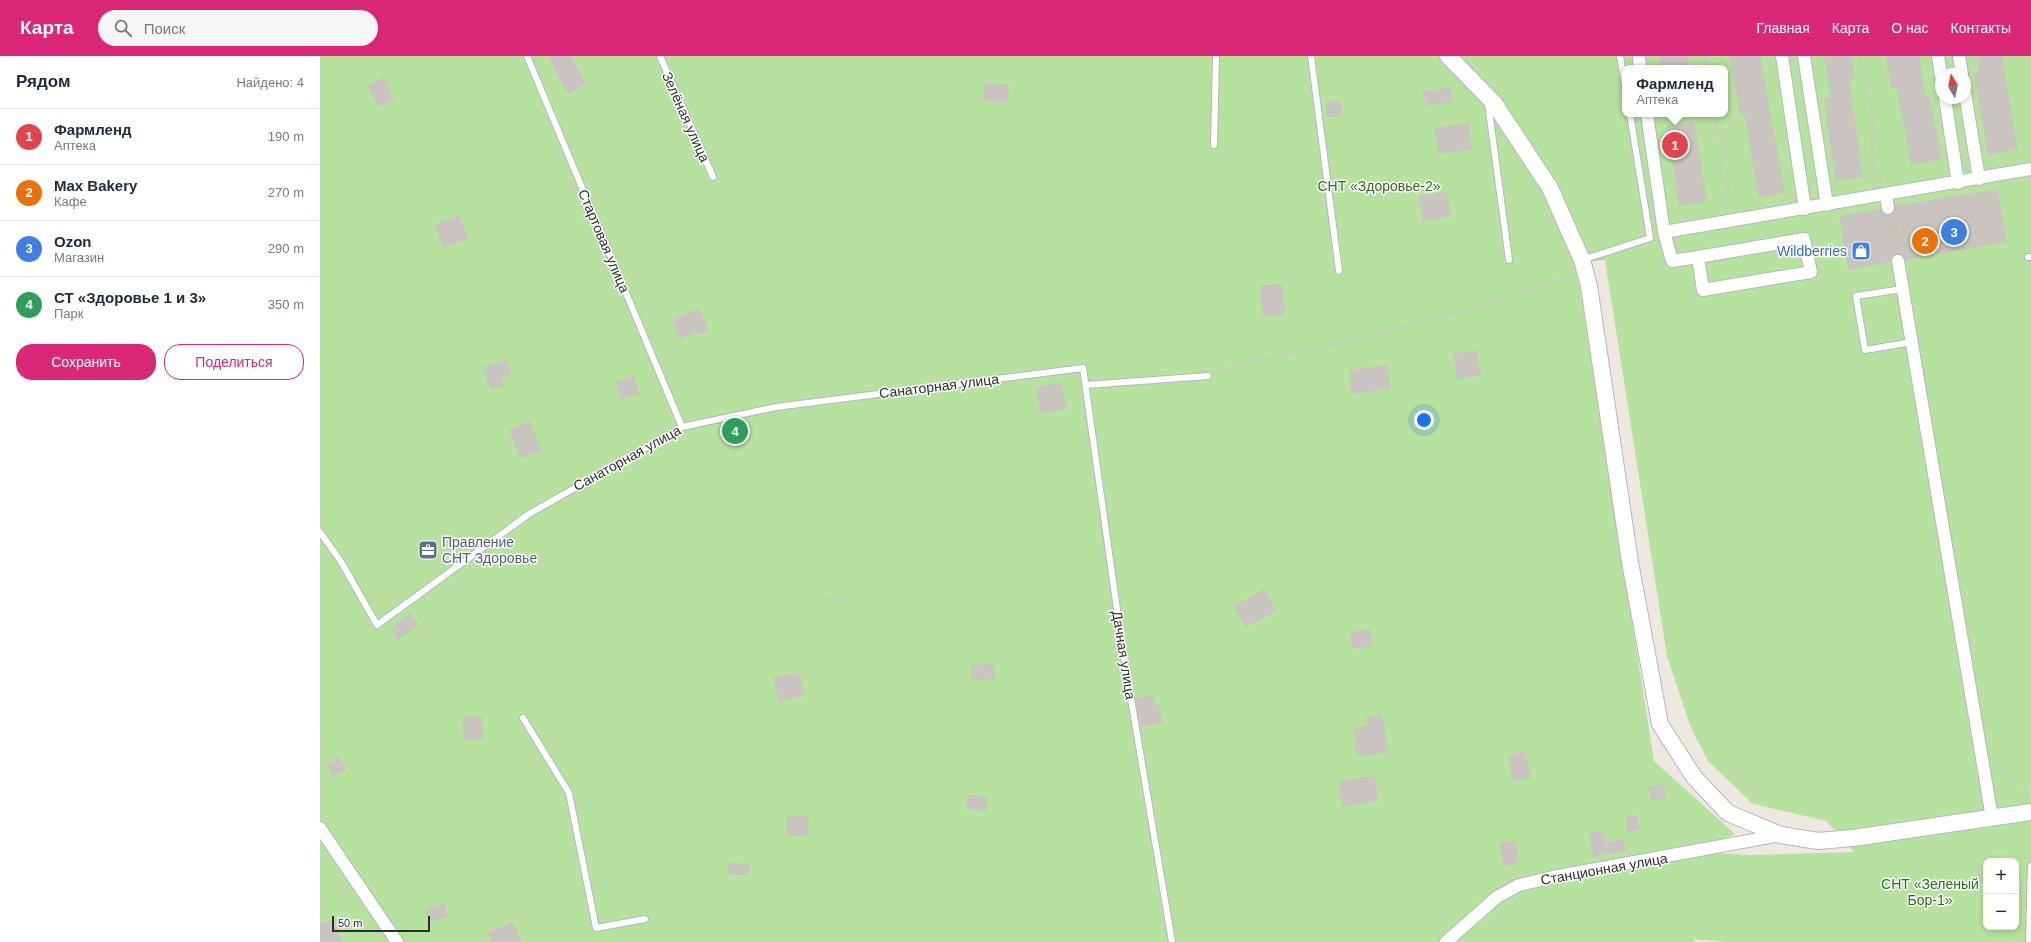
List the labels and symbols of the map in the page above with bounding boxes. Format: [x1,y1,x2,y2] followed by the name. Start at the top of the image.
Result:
[1935,68,1971,104] north arrow
[659,69,713,165] street label: Зелёная улица
[1662,130,1688,160] pin: 1
[1317,178,1441,194] park label: СНТ «Здоровье-2»
[575,187,633,295] street label: Стартовая улица
[1941,217,1967,247] pin: 3
[1912,226,1938,256] pin: 2
[1850,240,1872,262] shop icon: Wildberries
[1777,243,1847,259] place label: Wildberries
[878,371,1000,401] street label: Санаторная улица
[1414,410,1434,430] your location
[722,416,748,446] pin: 4
[570,422,684,494] street label: Санаторная улица
[442,534,537,566] place label: Правление СНТ Здоровье
[417,539,439,561] office icon: Правление СНТ Здоровье
[1109,609,1139,701] street label: Дачная улица
[1539,850,1669,888] street label: Станционная улица
[1881,876,1979,908] park label: СНТ «Зеленый Бор-1»
[332,914,430,933] scale bar

